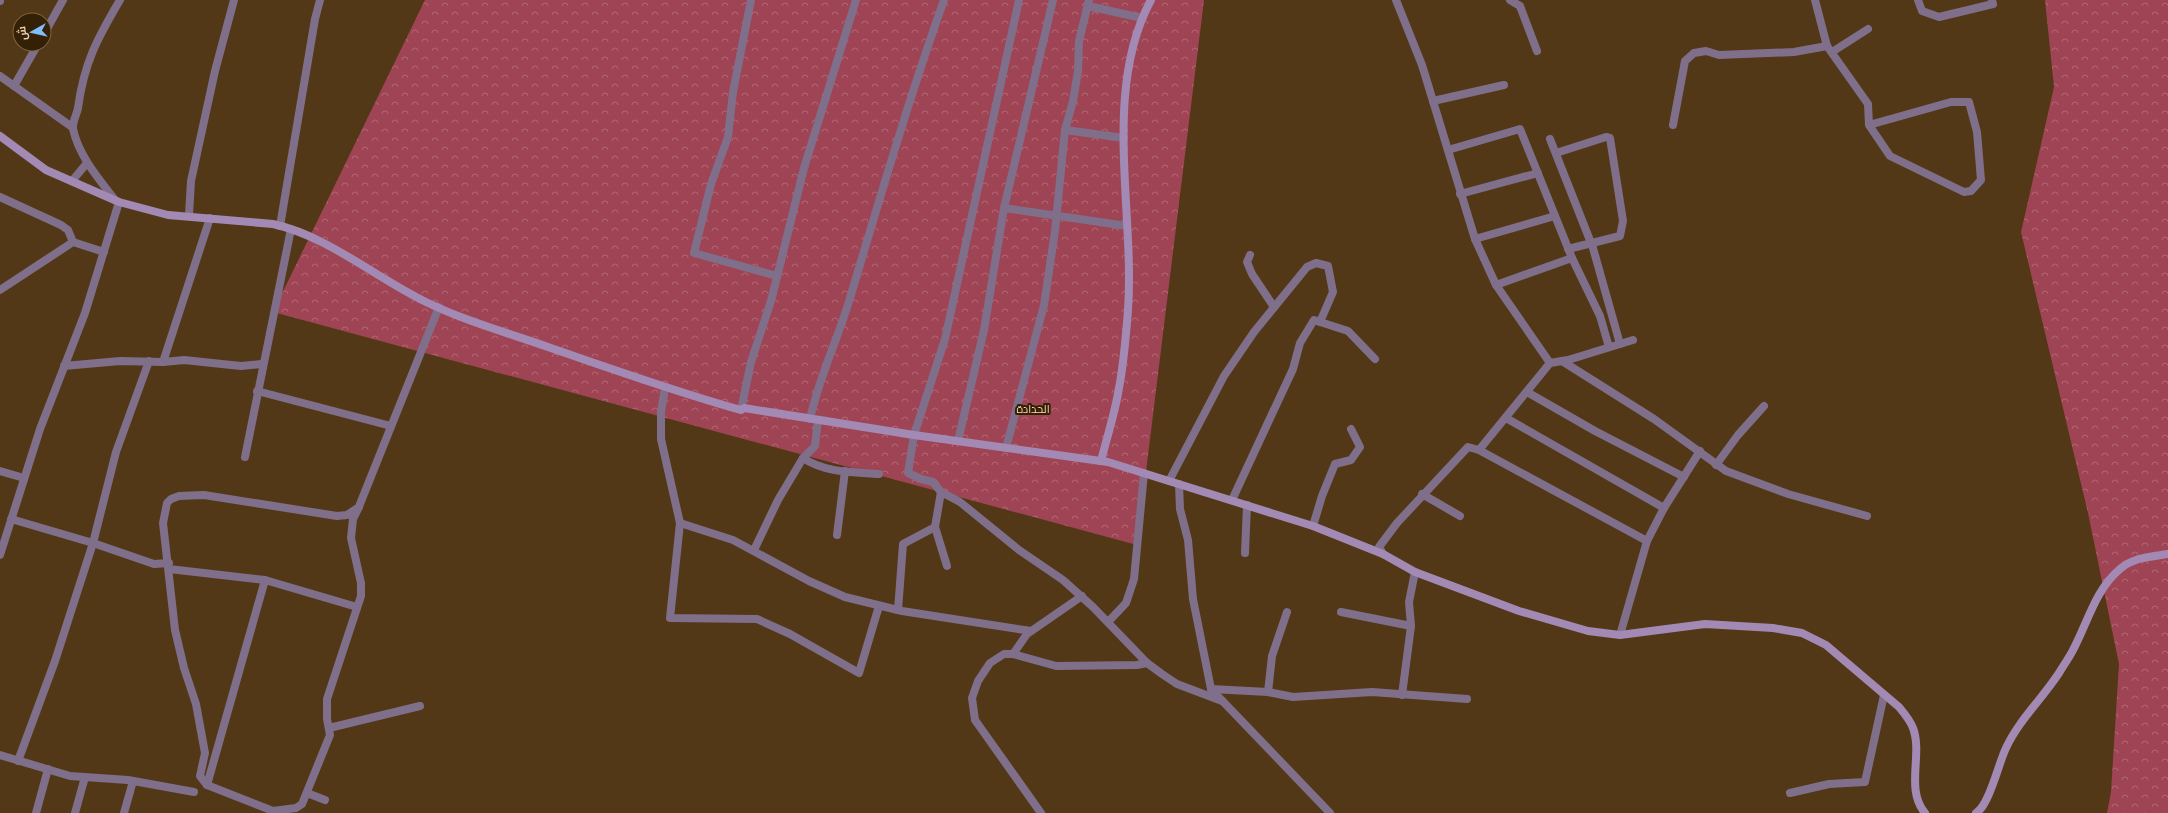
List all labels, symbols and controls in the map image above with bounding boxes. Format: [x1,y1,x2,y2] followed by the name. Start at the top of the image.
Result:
[12,12,52,52] north arrow
[15,25,30,41] text: ش
[1016,403,1050,415] district label: الحدادة

